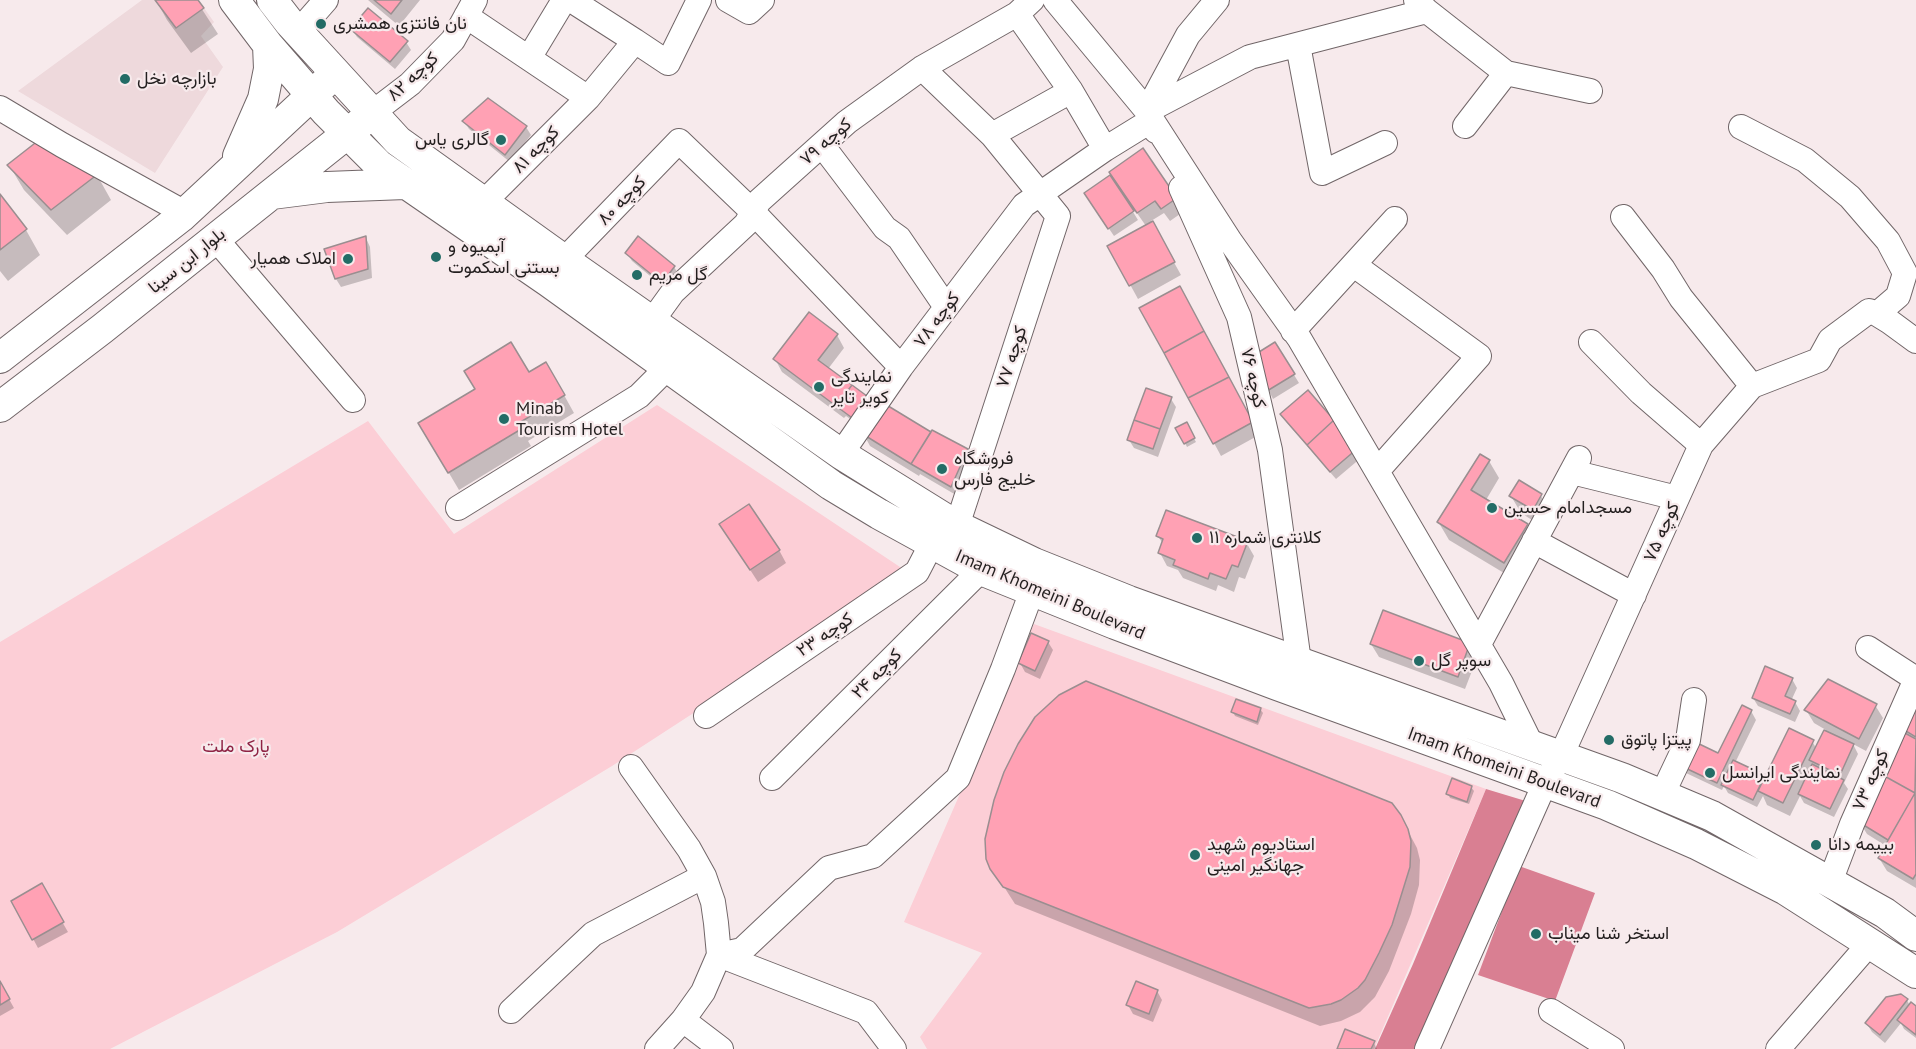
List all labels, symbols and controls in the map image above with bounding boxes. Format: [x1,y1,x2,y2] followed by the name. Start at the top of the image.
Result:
[333,13,467,35] place label: نان فانتزی همشری
[314,17,328,31] marker: نان فانتزی همشری
[383,48,443,106] street label: کوچه ۸۲
[137,68,217,90] place label: بازارچه نخل
[118,72,132,86] marker: بازارچه نخل
[796,114,856,170] street label: کوچه ۷۹
[508,122,564,178] street label: کوچه ۸۱
[415,129,489,151] place label: گالری یاس
[494,133,508,147] marker: گالری یاس
[593,172,651,230] street label: کوچه ۸۰
[144,223,230,299] street label: بلوار ابن سینا
[448,236,560,278] place label: آبمیوه و بستنی اسکموت
[251,248,336,270] place label: املاک همیار
[429,250,443,264] marker: آبمیوه و بستنی اسکموت
[341,252,355,266] marker: املاک همیار
[649,264,707,286] place label: گل مریم
[630,268,644,282] marker: گل مریم
[909,288,965,352] street label: کوچه ۷۸
[992,324,1032,390] street label: کوچه ۷۷
[1236,346,1270,410] street label: کوچه ۷۶
[831,366,892,409] place label: نمایندگی کویر تایر
[812,380,826,394] marker: نمایندگی کویر تایر
[516,398,623,440] place label: Minab Tourism Hotel
[497,412,511,426] marker: Minab Tourism Hotel
[954,448,1035,490] place label: فروشگاه خلیج فارس
[935,462,949,476] marker: فروشگاه خلیج فارس
[1504,497,1632,519] place label: مسجدامام حسین
[1639,499,1685,565] street label: کوچه ۷۵
[1485,501,1499,515] marker: مسجدامام حسین
[1209,527,1321,549] place label: کلانتری شماره ۱۱
[1190,531,1204,545] marker: کلانتری شماره ۱۱
[952,545,1148,645] street label: Imam Khomeini Boulevard
[793,608,857,662] street label: کوچه ۲۳
[847,644,907,704] street label: کوچه ۲۴
[1431,650,1491,672] place label: سوپر گل
[1412,654,1426,668] marker: سوپر گل
[1404,723,1604,813] street label: Imam Khomeini Boulevard
[1621,729,1692,751] place label: پیتزا پاتوق
[1602,733,1616,747] marker: پیتزا پاتوق
[202,736,270,758] park label: پارک ملت
[1848,746,1894,814] street label: کوچه ۷۳
[1722,762,1840,784] place label: نمایندگی ایرانسل
[1703,766,1717,780] marker: نمایندگی ایرانسل
[1207,834,1315,876] place label: استادیوم شهید جهانگیر امینی
[1828,834,1894,856] place label: بییمه دانا
[1809,838,1823,852] marker: بییمه دانا
[1188,848,1202,862] marker: استادیوم شهید جهانگیر امینی
[1548,923,1669,945] place label: استخر شنا میناب
[1529,927,1543,941] marker: استخر شنا میناب

